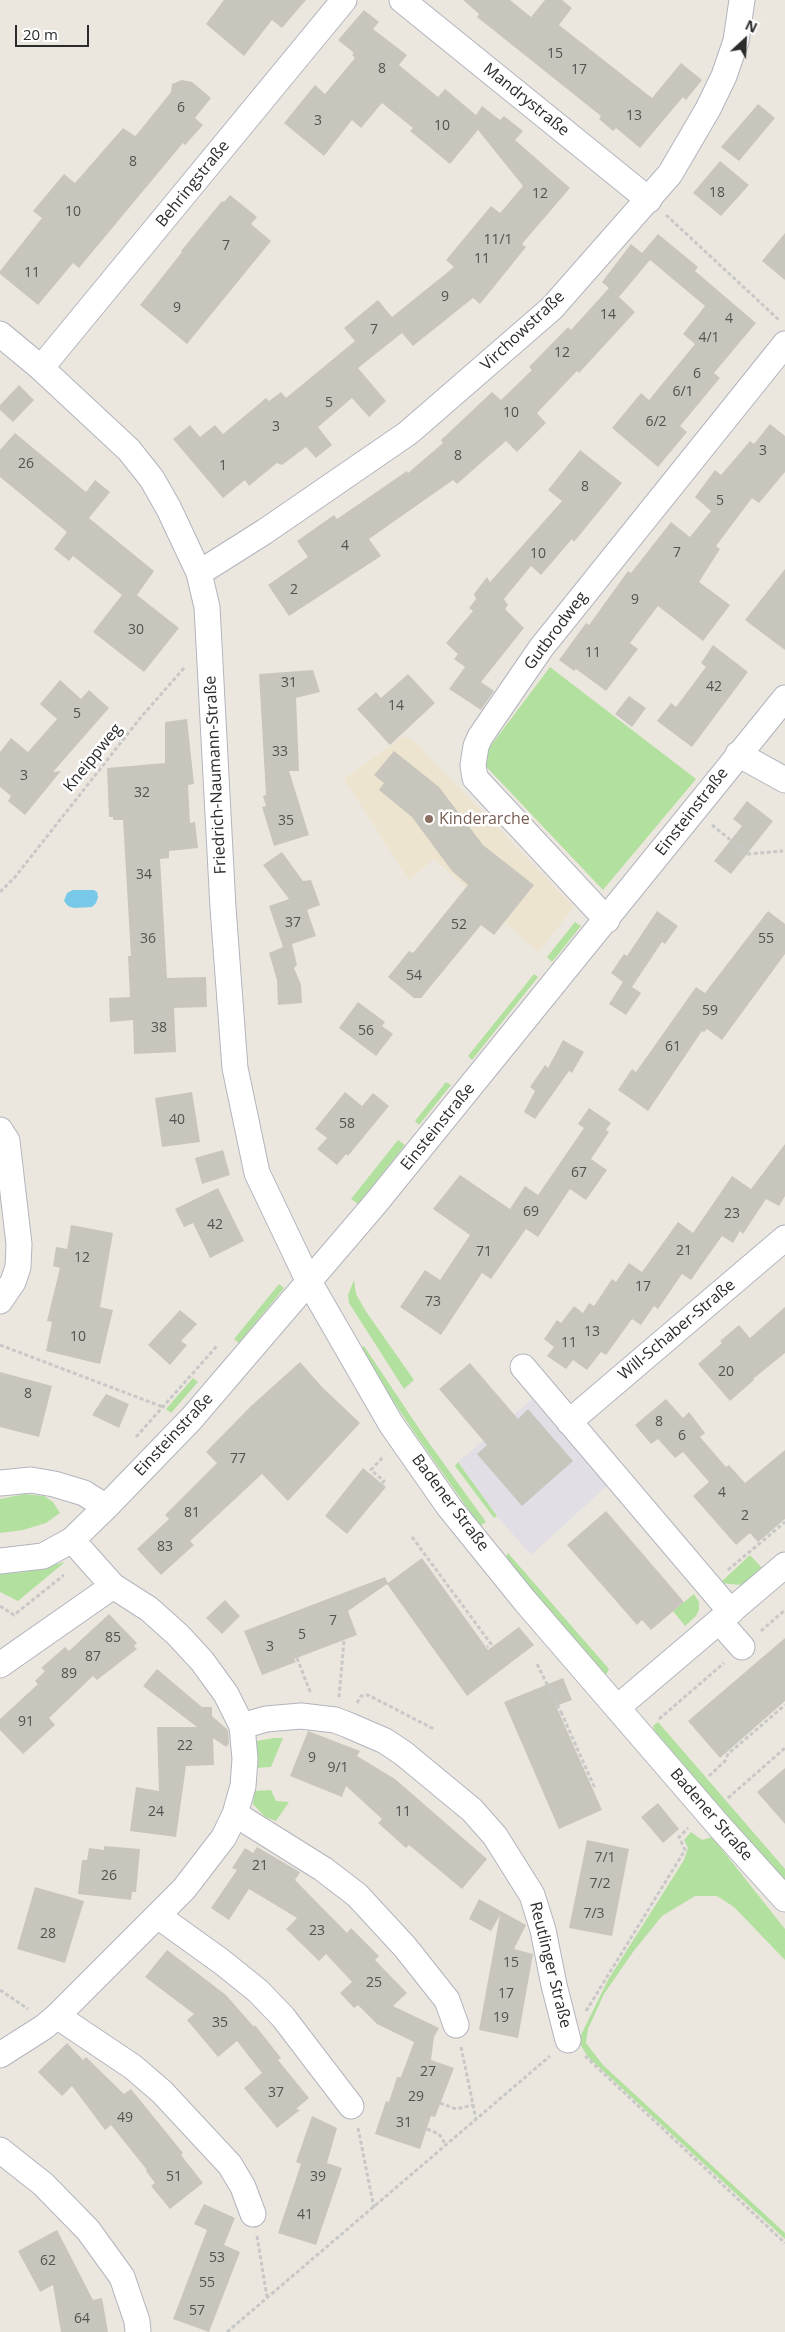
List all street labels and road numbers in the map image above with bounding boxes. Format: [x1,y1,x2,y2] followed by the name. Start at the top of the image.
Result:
[479,59,573,141] street label: Mandrystraße
[152,137,234,231] street label: Behringstraße
[477,287,569,375] street label: Virchowstraße
[520,588,592,674] street label: Gutbrodweg
[201,675,231,875] street label: Friedrich-Naumann-Straße
[60,720,126,796] street label: Kneippweg
[652,764,732,860] street label: Einsteinstraße
[397,1080,479,1174] street label: Einsteinstraße
[615,1276,739,1384] street label: Will-Schaber-Straße
[131,1389,217,1481] street label: Einsteinstraße
[407,1451,493,1555] street label: Badener Straße
[666,1765,756,1865] street label: Badener Straße
[525,1900,575,2030] street label: Reutlinger Straße

